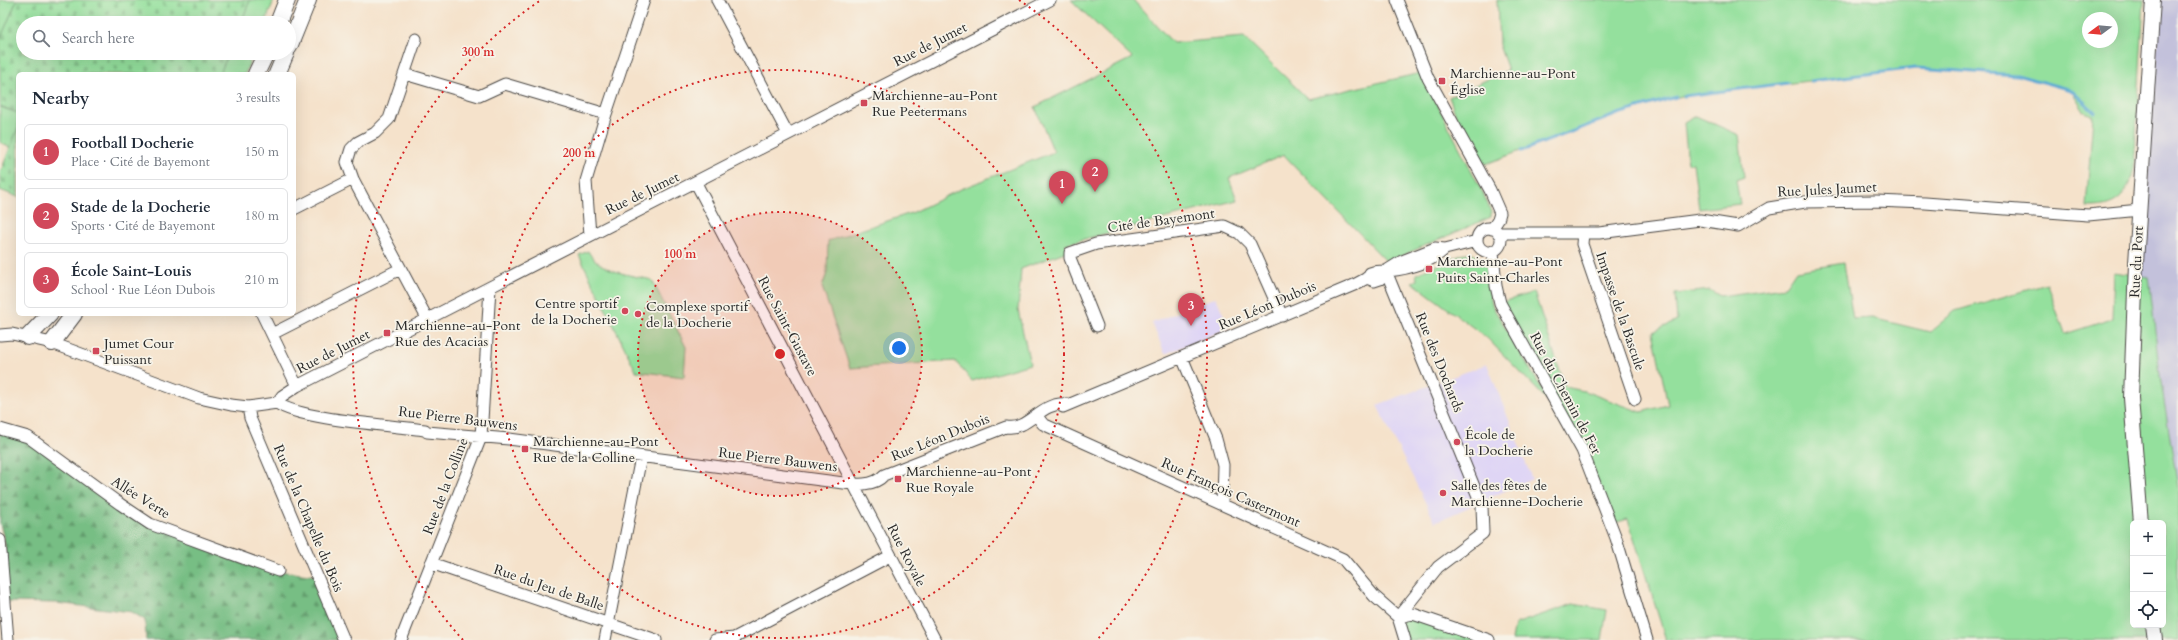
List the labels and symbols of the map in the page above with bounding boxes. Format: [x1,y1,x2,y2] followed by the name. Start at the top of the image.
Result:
[2082,12,2118,48] north arrow
[890,18,971,71] street label: Rue de Jumet
[462,44,495,60] text: 300 m
[1450,64,1576,99] place label: Marchienne-au-Pont Église
[1437,76,1447,86] marker: Marchienne-au-Pont Église
[872,86,998,121] place label: Marchienne-au-Pont Rue Peetermans
[859,98,869,108] marker: Marchienne-au-Pont Rue Peetermans
[563,145,596,161] text: 200 m
[1082,159,1108,192] pin: 2
[602,167,683,220] street label: Rue de Jumet
[1049,171,1075,204] pin: 1
[1777,177,1878,202] street label: Rue Jules Jaumet
[1106,204,1216,237] street label: Cité de Bayemont
[2125,225,2148,298] street label: Rue du Port
[664,246,697,262] text: 100 m
[1591,249,1650,373] street label: Impasse de la Bascule
[1437,252,1563,287] place label: Marchienne-au-Pont Puits Saint-Charles
[1424,264,1434,274] marker: Marchienne-au-Pont Puits Saint-Charles
[753,273,822,379] street label: Rue Saint-Gustave
[1215,276,1319,335] street label: Rue Léon Dubois
[1178,293,1204,326] pin: 3
[531,294,620,329] place label: Centre sportif de la Docherie
[646,297,751,332] place label: Complexe sportif de la Docherie
[620,306,630,316] marker: Centre sportif de la Docherie
[633,309,643,319] marker: Complexe sportif de la Docherie
[1411,309,1468,415] street label: Rue des Dochards
[395,316,521,351] place label: Marchienne-au-Pont Rue des Acacias
[293,325,374,378] street label: Rue de Jumet
[382,328,392,338] marker: Marchienne-au-Pont Rue des Acacias
[1525,329,1606,458] street label: Rue du Chemin de Fer
[102,334,175,369] place label: Jumet Cour Puissant
[889,338,909,358] your location
[91,346,101,356] marker: Jumet Cour Puissant
[773,347,787,361] centre of rings
[397,402,519,435] street label: Rue Pierre Bauwens
[888,409,992,466] street label: Rue Léon Dubois
[1465,425,1533,460] place label: École de la Docherie
[533,432,659,467] place label: Marchienne-au-Pont Rue de la Colline
[418,435,473,537] street label: Rue de la Colline
[1452,437,1462,447] marker: École de la Docherie
[269,442,348,595] street label: Rue de la Chapelle du Bois
[717,443,839,476] street label: Rue Pierre Bauwens
[520,444,530,454] marker: Marchienne-au-Pont Rue de la Colline
[1158,453,1304,532] street label: Rue François Castermont
[906,462,1032,497] place label: Marchienne-au-Pont Rue Royale
[108,472,174,523] street label: Allée Verte
[893,474,903,484] marker: Marchienne-au-Pont Rue Royale
[1451,476,1583,511] place label: Salle des fêtes de Marchienne-Docherie
[1438,488,1448,498] marker: Salle des fêtes de Marchienne-Docherie
[883,521,930,590] street label: Rue Royale
[491,560,607,615] street label: Rue du Jeu de Balle

